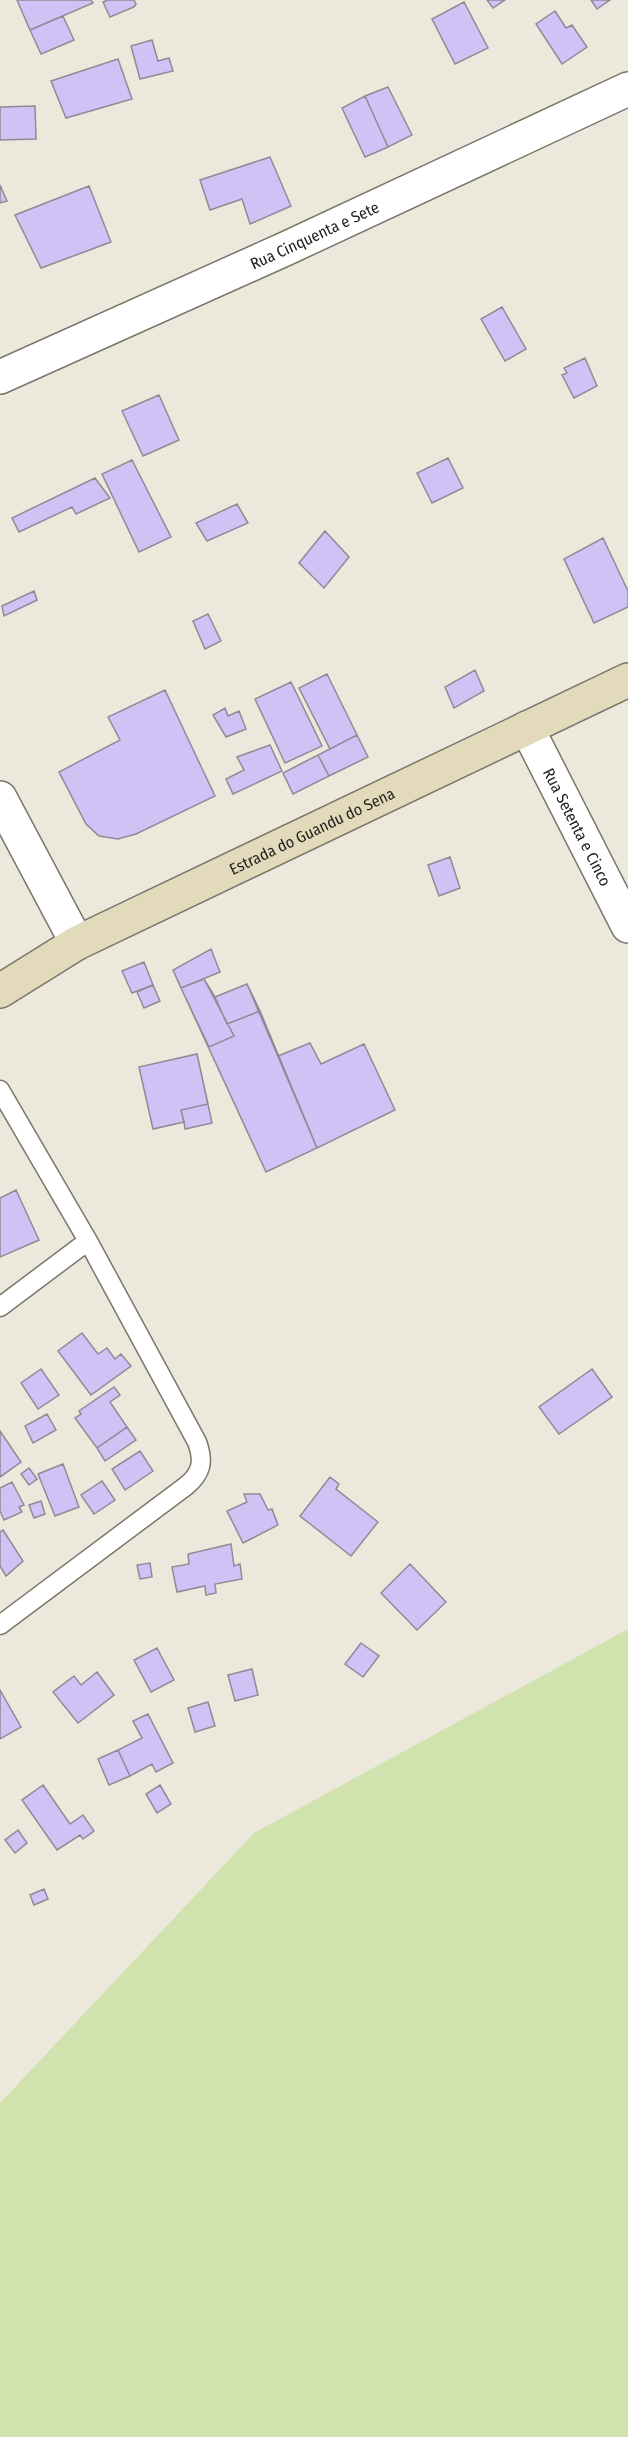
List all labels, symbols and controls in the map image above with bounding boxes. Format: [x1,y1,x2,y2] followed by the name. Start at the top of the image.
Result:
[247,197,382,273] street label: Rua Cinquenta e Sete
[539,765,615,889] street label: Rua Setenta e Cinco
[226,784,398,879] street label: Estrada do Guandu do Sena

